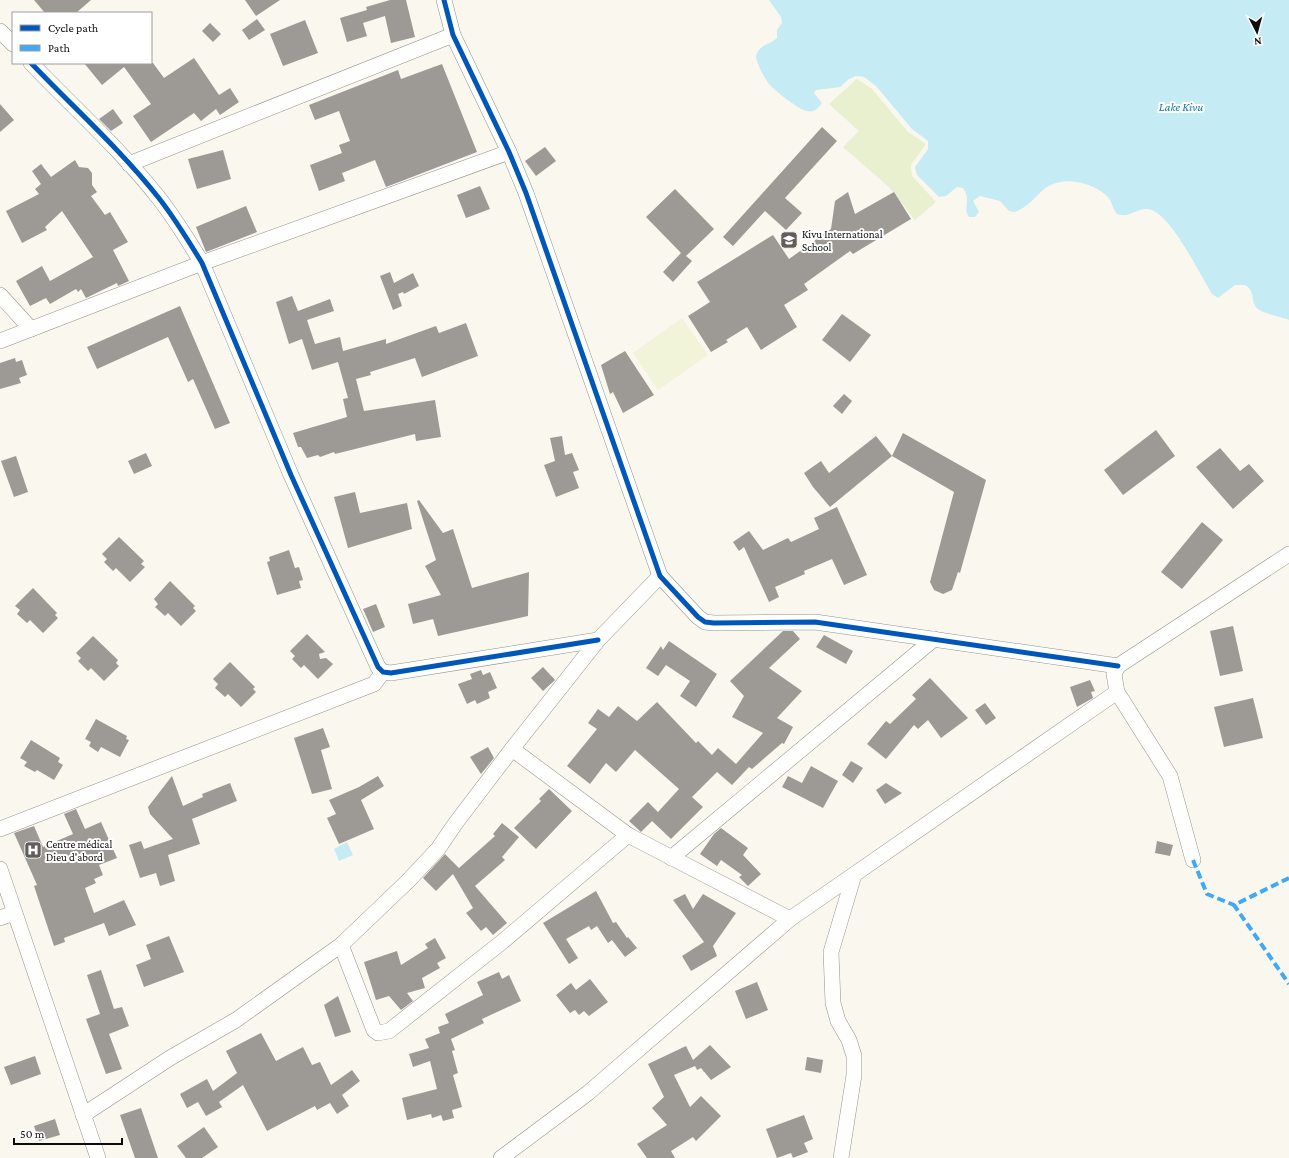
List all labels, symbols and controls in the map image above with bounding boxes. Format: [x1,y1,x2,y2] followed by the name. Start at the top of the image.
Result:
[12,12,152,64] legend
[1237,12,1277,52] north arrow
[48,21,99,35] text: Cycle path
[1253,36,1262,48] text: N
[48,41,70,55] text: Path
[1159,100,1203,114] water label: Lake Kivu
[802,228,883,253] place label: Kivu International School
[779,230,799,250] school or university icon: Kivu International School
[46,838,112,863] place label: Centre médical Dieu d'abord
[23,840,43,860] hospital icon: Centre médical Dieu d'abord
[14,1120,122,1146] scale bar
[20,1127,45,1141] text: 50 m

